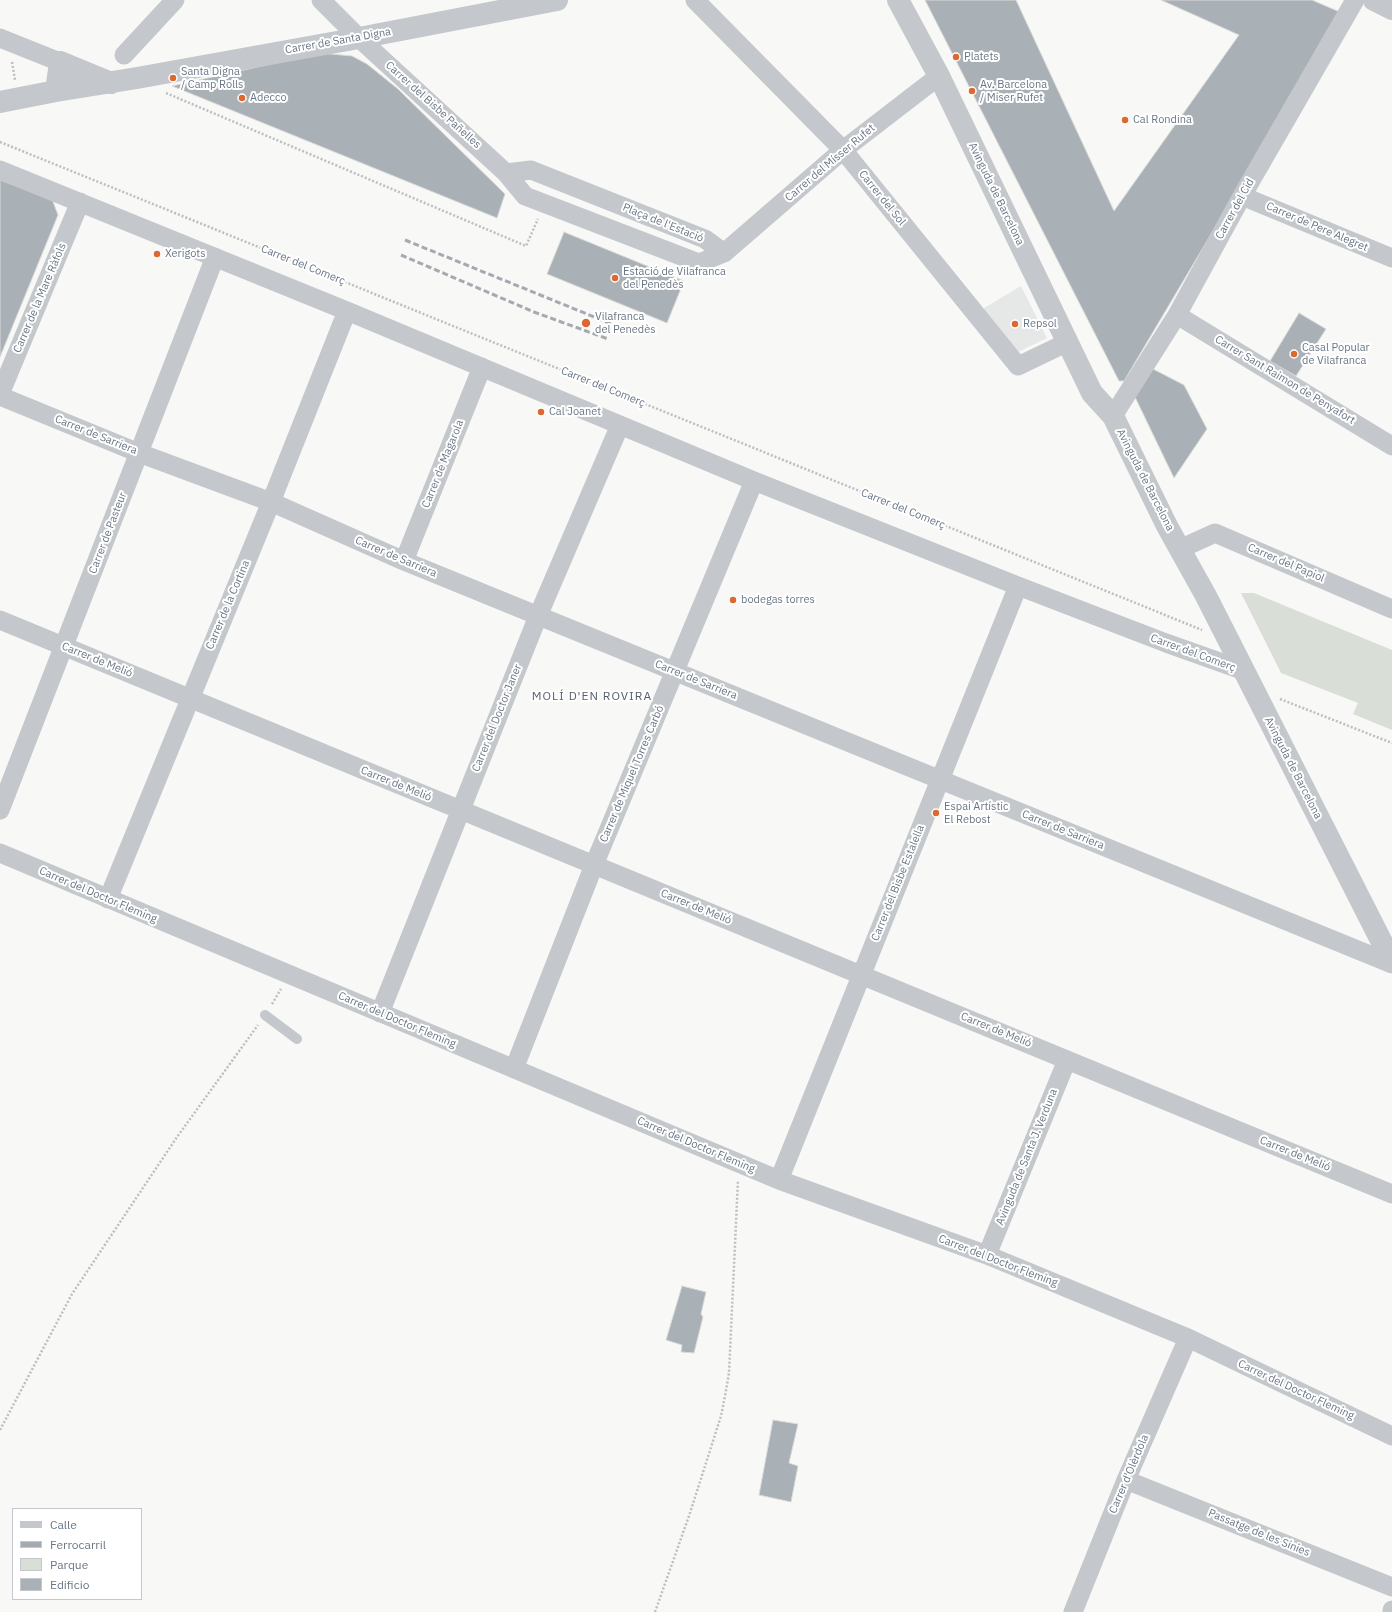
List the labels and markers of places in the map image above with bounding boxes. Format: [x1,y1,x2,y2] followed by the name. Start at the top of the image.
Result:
[964,50,999,64] place label: Platets
[951,52,961,62] marker: Platets
[181,65,243,91] place label: Santa Digna / Camp Rolls
[168,73,178,83] marker: Santa Digna / Camp Rolls
[980,78,1047,104] place label: Av. Barcelona / Miser Rufet
[967,86,977,96] marker: Av. Barcelona / Miser Rufet
[250,91,287,105] place label: Adecco
[237,93,247,103] marker: Adecco
[1133,113,1192,127] place label: Cal Rondina
[1120,115,1130,125] marker: Cal Rondina
[165,247,206,261] place label: Xerigots
[152,249,162,259] marker: Xerigots
[623,265,726,291] place label: Estació de Vilafranca del Penedès
[610,273,620,283] marker: Estació de Vilafranca del Penedès
[595,310,656,336] place label: Vilafranca del Penedès
[580,317,592,329] marker: Vilafranca del Penedès
[1023,317,1057,331] place label: Repsol
[1010,319,1020,329] marker: Repsol
[1302,341,1370,367] place label: Casal Popular de Vilafranca
[1289,349,1299,359] marker: Casal Popular de Vilafranca
[549,405,601,419] place label: Cal Joanet
[536,407,546,417] marker: Cal Joanet
[741,593,815,607] place label: bodegas torres
[728,595,738,605] marker: bodegas torres
[944,800,1009,826] place label: Espai Artístic El Rebost
[931,808,941,818] marker: Espai Artístic El Rebost

